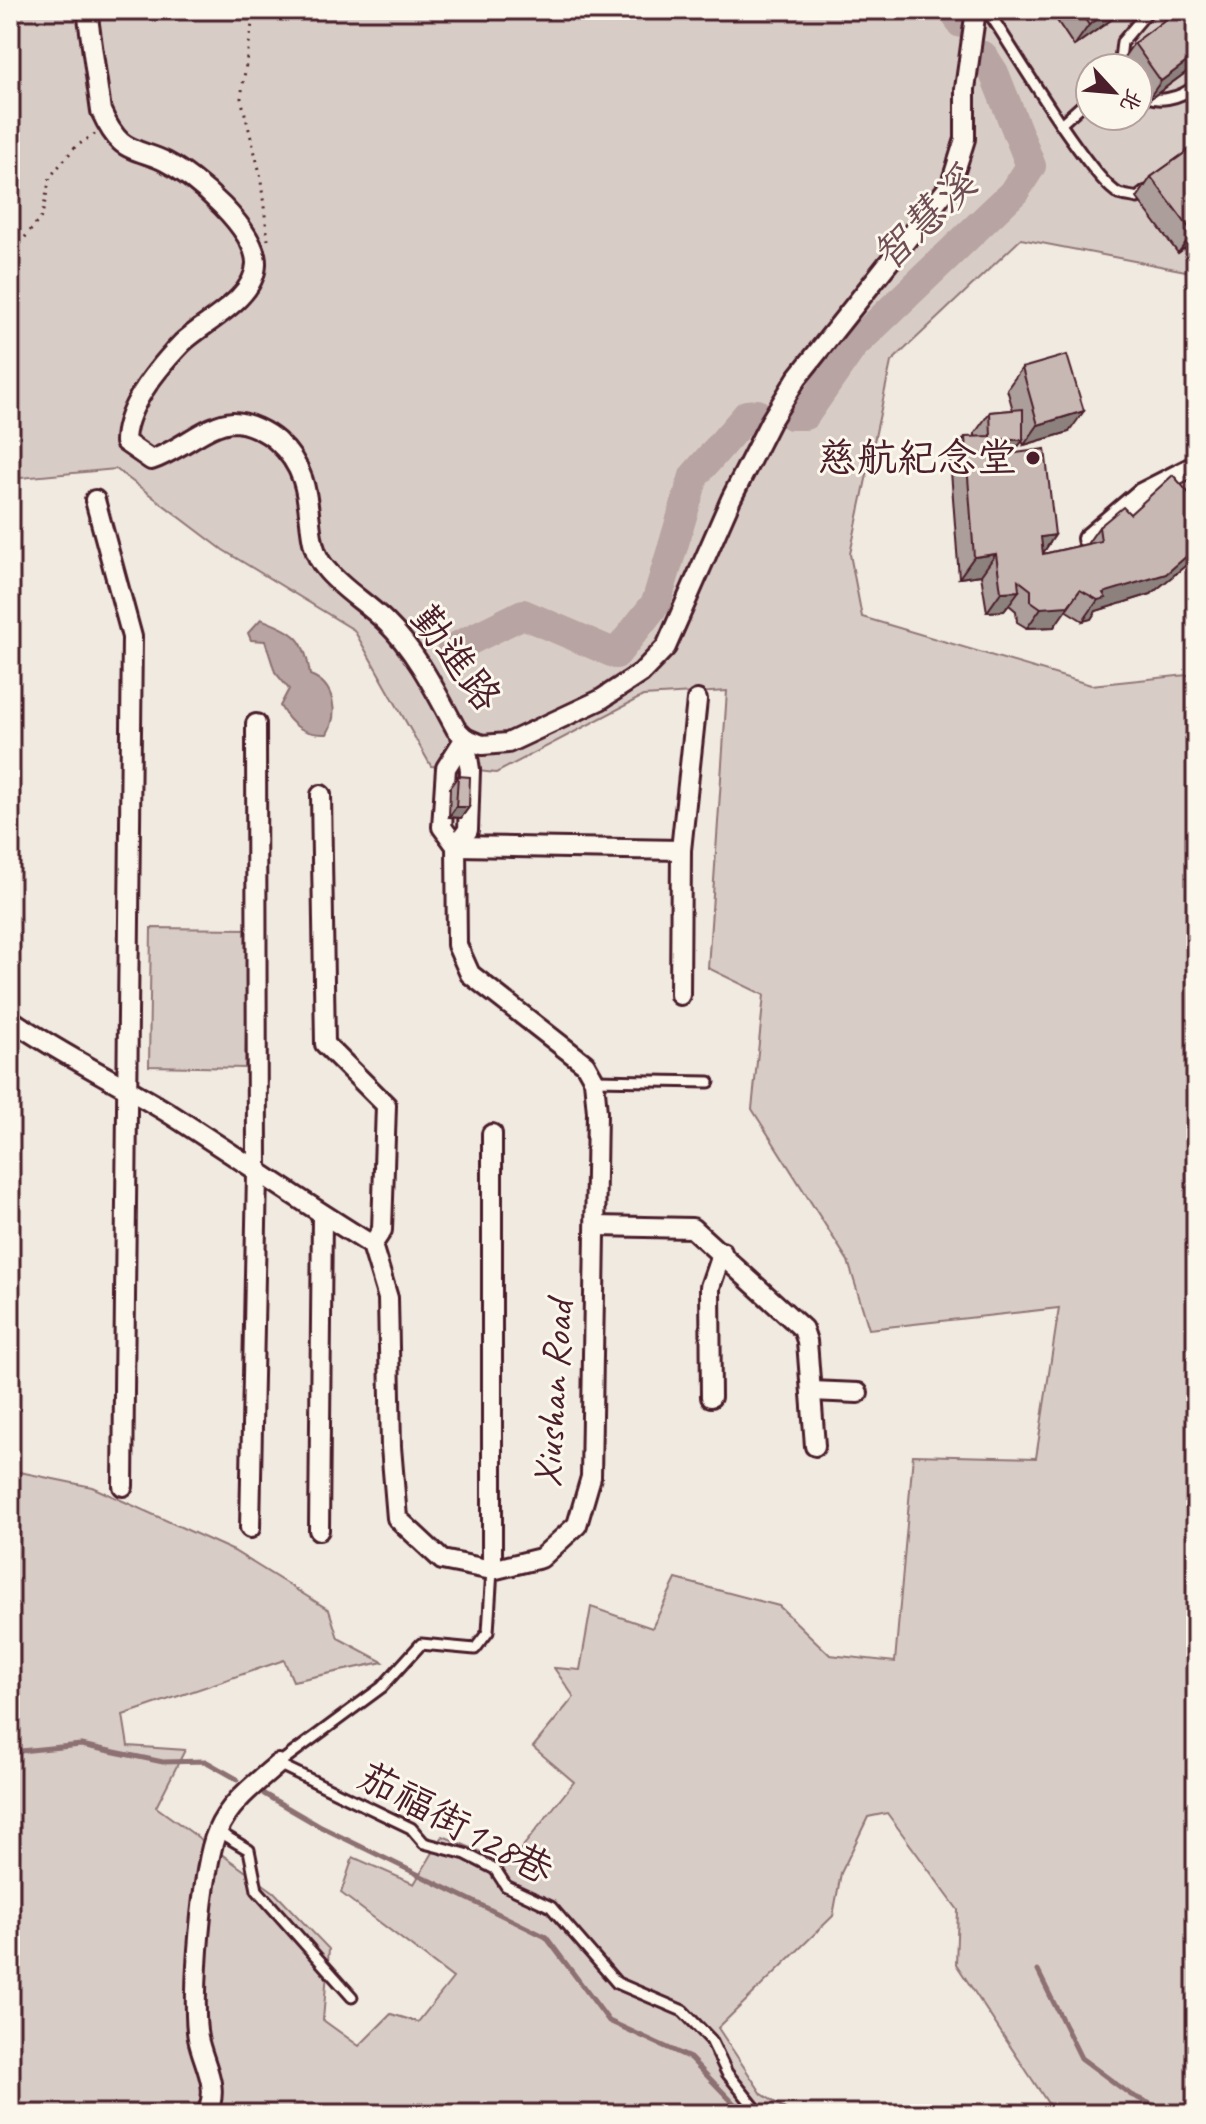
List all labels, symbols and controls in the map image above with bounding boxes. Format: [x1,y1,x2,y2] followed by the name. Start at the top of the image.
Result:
[1074,52,1154,132] north arrow
[1114,84,1148,116] text: 北
[860,156,989,283] water label: 智慧溪
[817,433,1017,483] place label: 慈航紀念堂
[1024,449,1042,467] marker: 慈航紀念堂
[400,595,512,721] street label: 勤進路
[522,1293,585,1489] street label: Xiushan Road
[350,1751,562,1895] street label: 茄福街128巷

